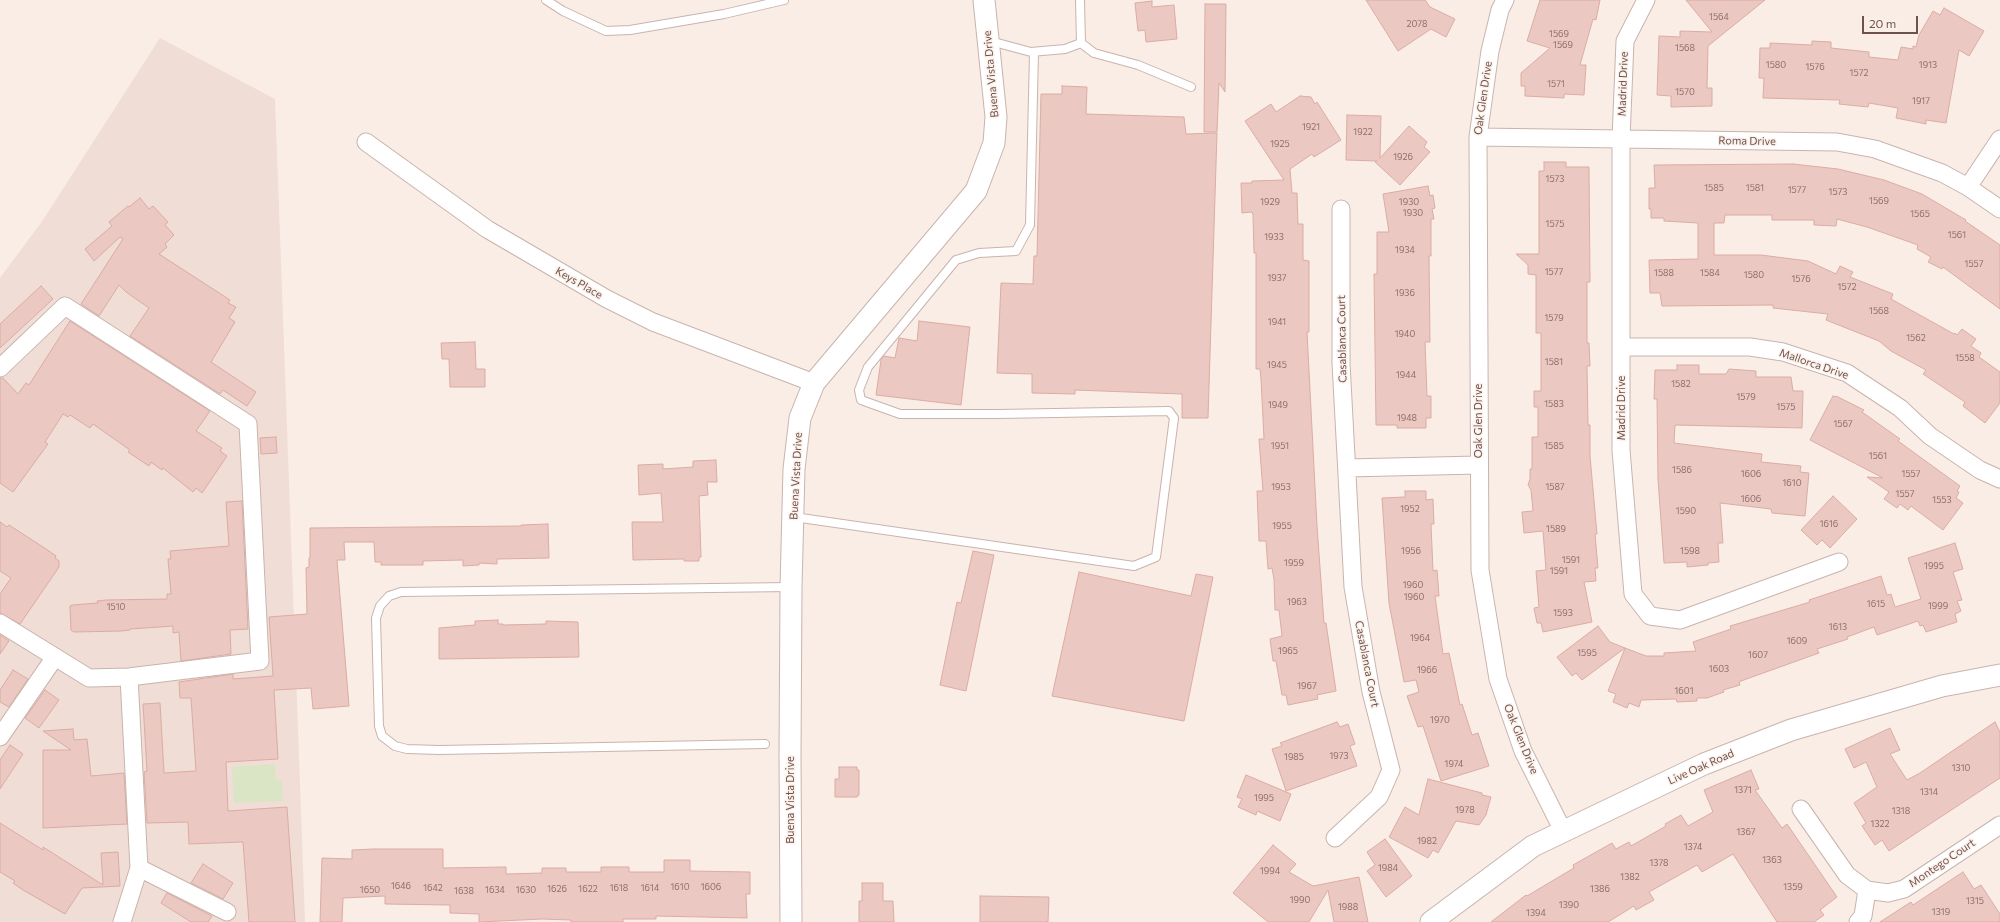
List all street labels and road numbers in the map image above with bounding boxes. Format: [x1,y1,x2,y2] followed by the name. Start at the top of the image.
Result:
[981,30,1001,118] street label: Buena Vista Drive
[1615,51,1631,117] street label: Madrid Drive
[1471,60,1495,136] street label: Oak Glen Drive
[1718,134,1776,148] street label: Roma Drive
[553,264,605,302] street label: Keys Place
[1335,295,1349,383] street label: Casablanca Court
[1778,346,1850,382] street label: Mallorca Drive
[1614,376,1628,440] street label: Madrid Drive
[1471,384,1485,458] street label: Oak Glen Drive
[787,432,805,520] street label: Buena Vista Drive
[1352,620,1382,708] street label: Casablanca Court
[1501,702,1541,776] street label: Oak Glen Drive
[1666,747,1736,787] street label: Live Oak Road
[783,756,797,844] street label: Buena Vista Drive
[1906,836,1978,890] street label: Montego Court

